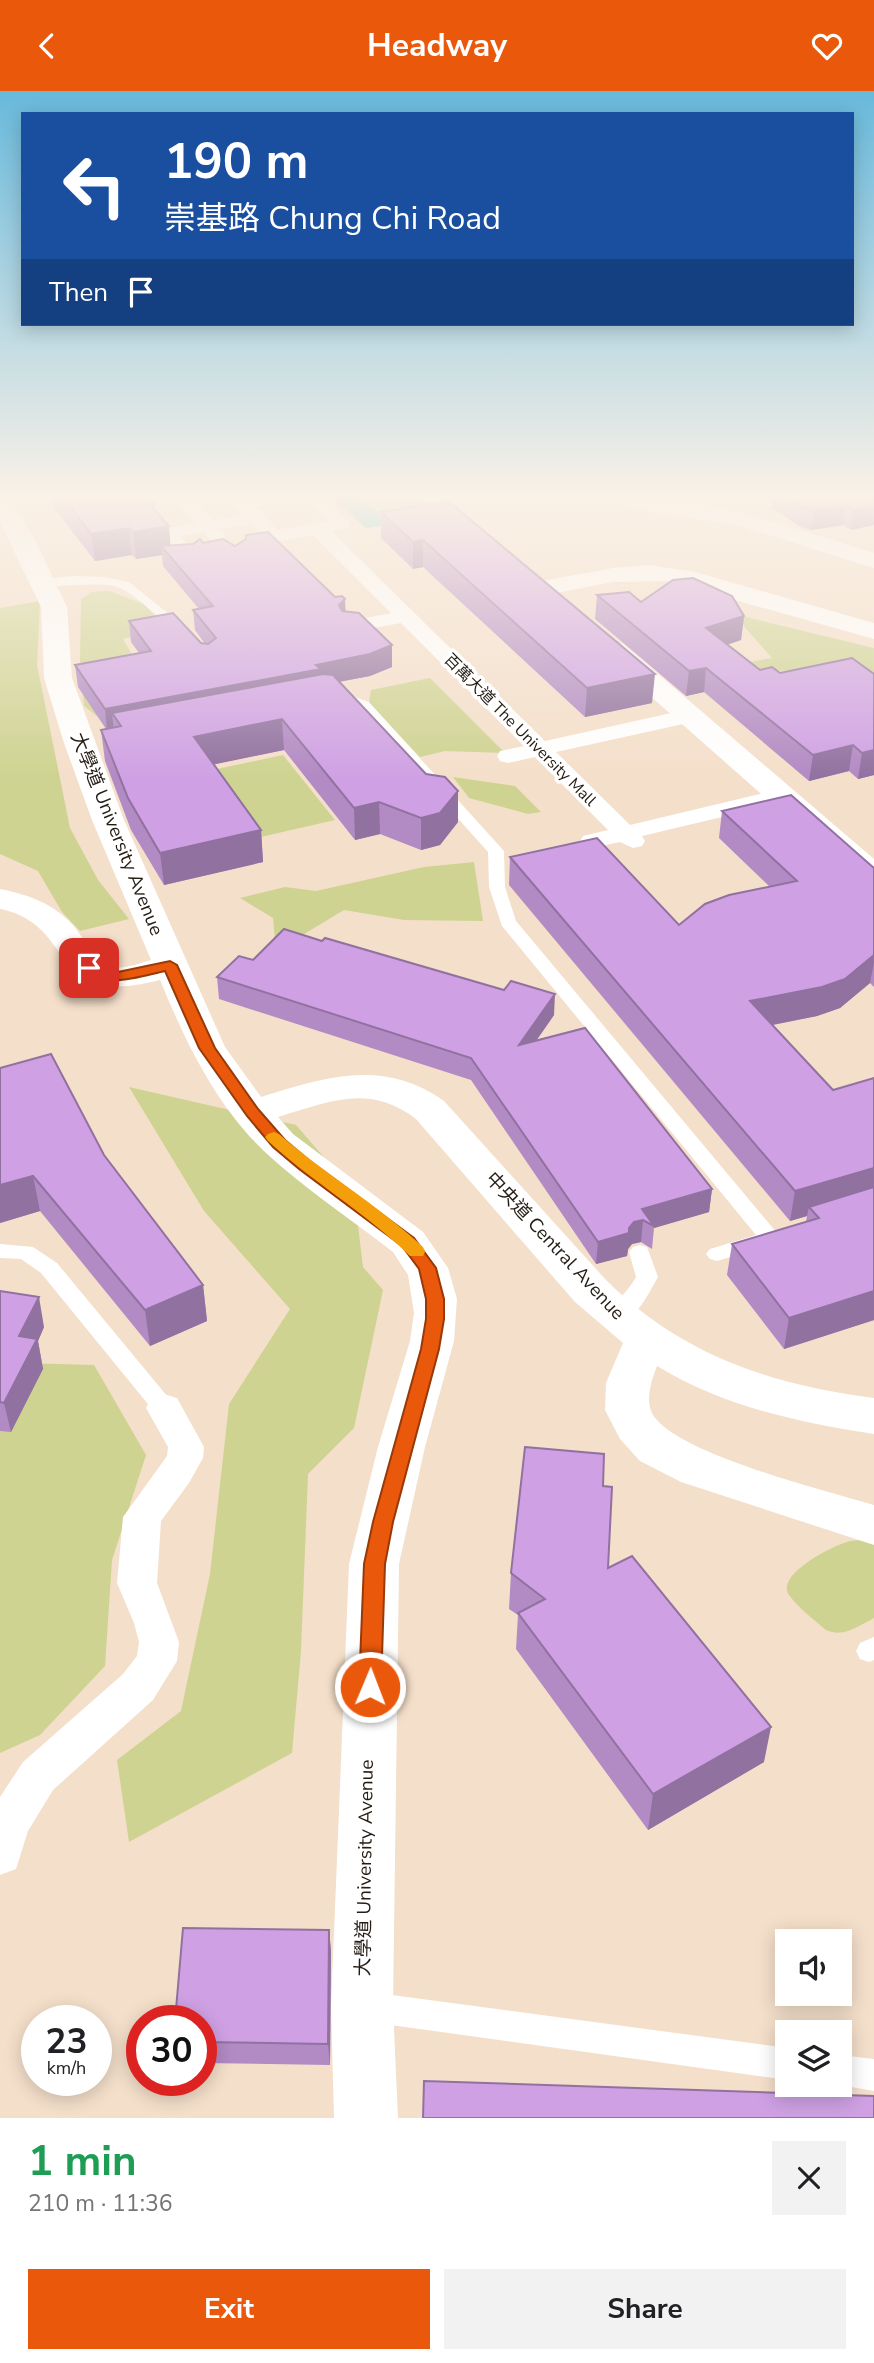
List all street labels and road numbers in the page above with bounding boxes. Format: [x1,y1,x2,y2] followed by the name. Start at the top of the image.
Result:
[439,649,601,811] street label: 百萬大道 The University Mall
[64,729,170,939] street label: 大學道 University Avenue
[480,1166,630,1326] street label: 中央道 Central Avenue
[350,1759,380,1977] street label: 大學道 University Avenue

